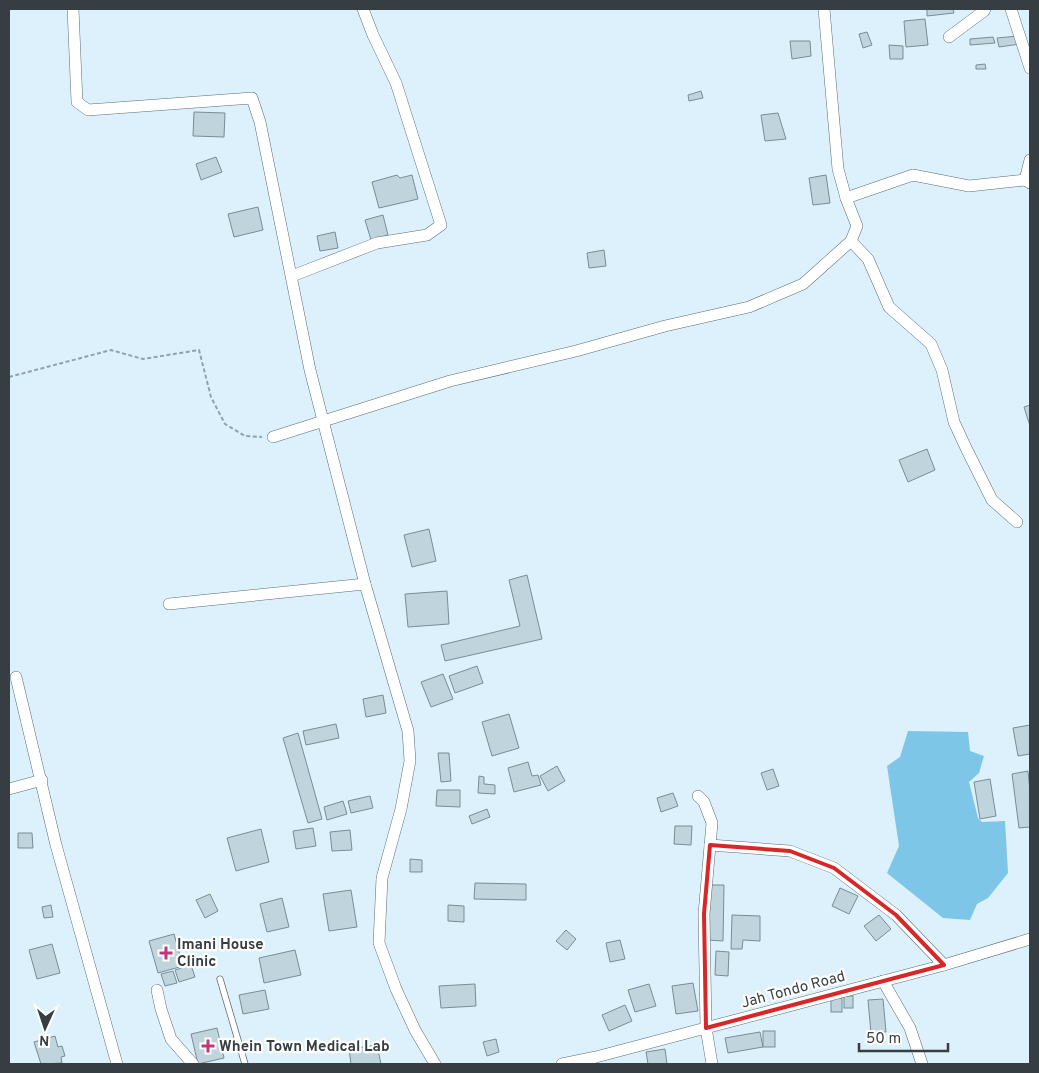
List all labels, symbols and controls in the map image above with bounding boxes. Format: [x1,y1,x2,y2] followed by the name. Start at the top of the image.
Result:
[177,936,264,972] place label: Imani House Clinic
[159,946,173,960] marker: Imani House Clinic
[739,967,847,1013] street label: Jah Tondo Road
[20,1003,70,1053] north arrow
[859,1020,948,1052] scale bar
[866,1030,901,1049] text: 50 m
[39,1031,50,1048] text: N
[219,1038,390,1057] place label: Whein Town Medical Lab
[201,1039,215,1053] marker: Whein Town Medical Lab

